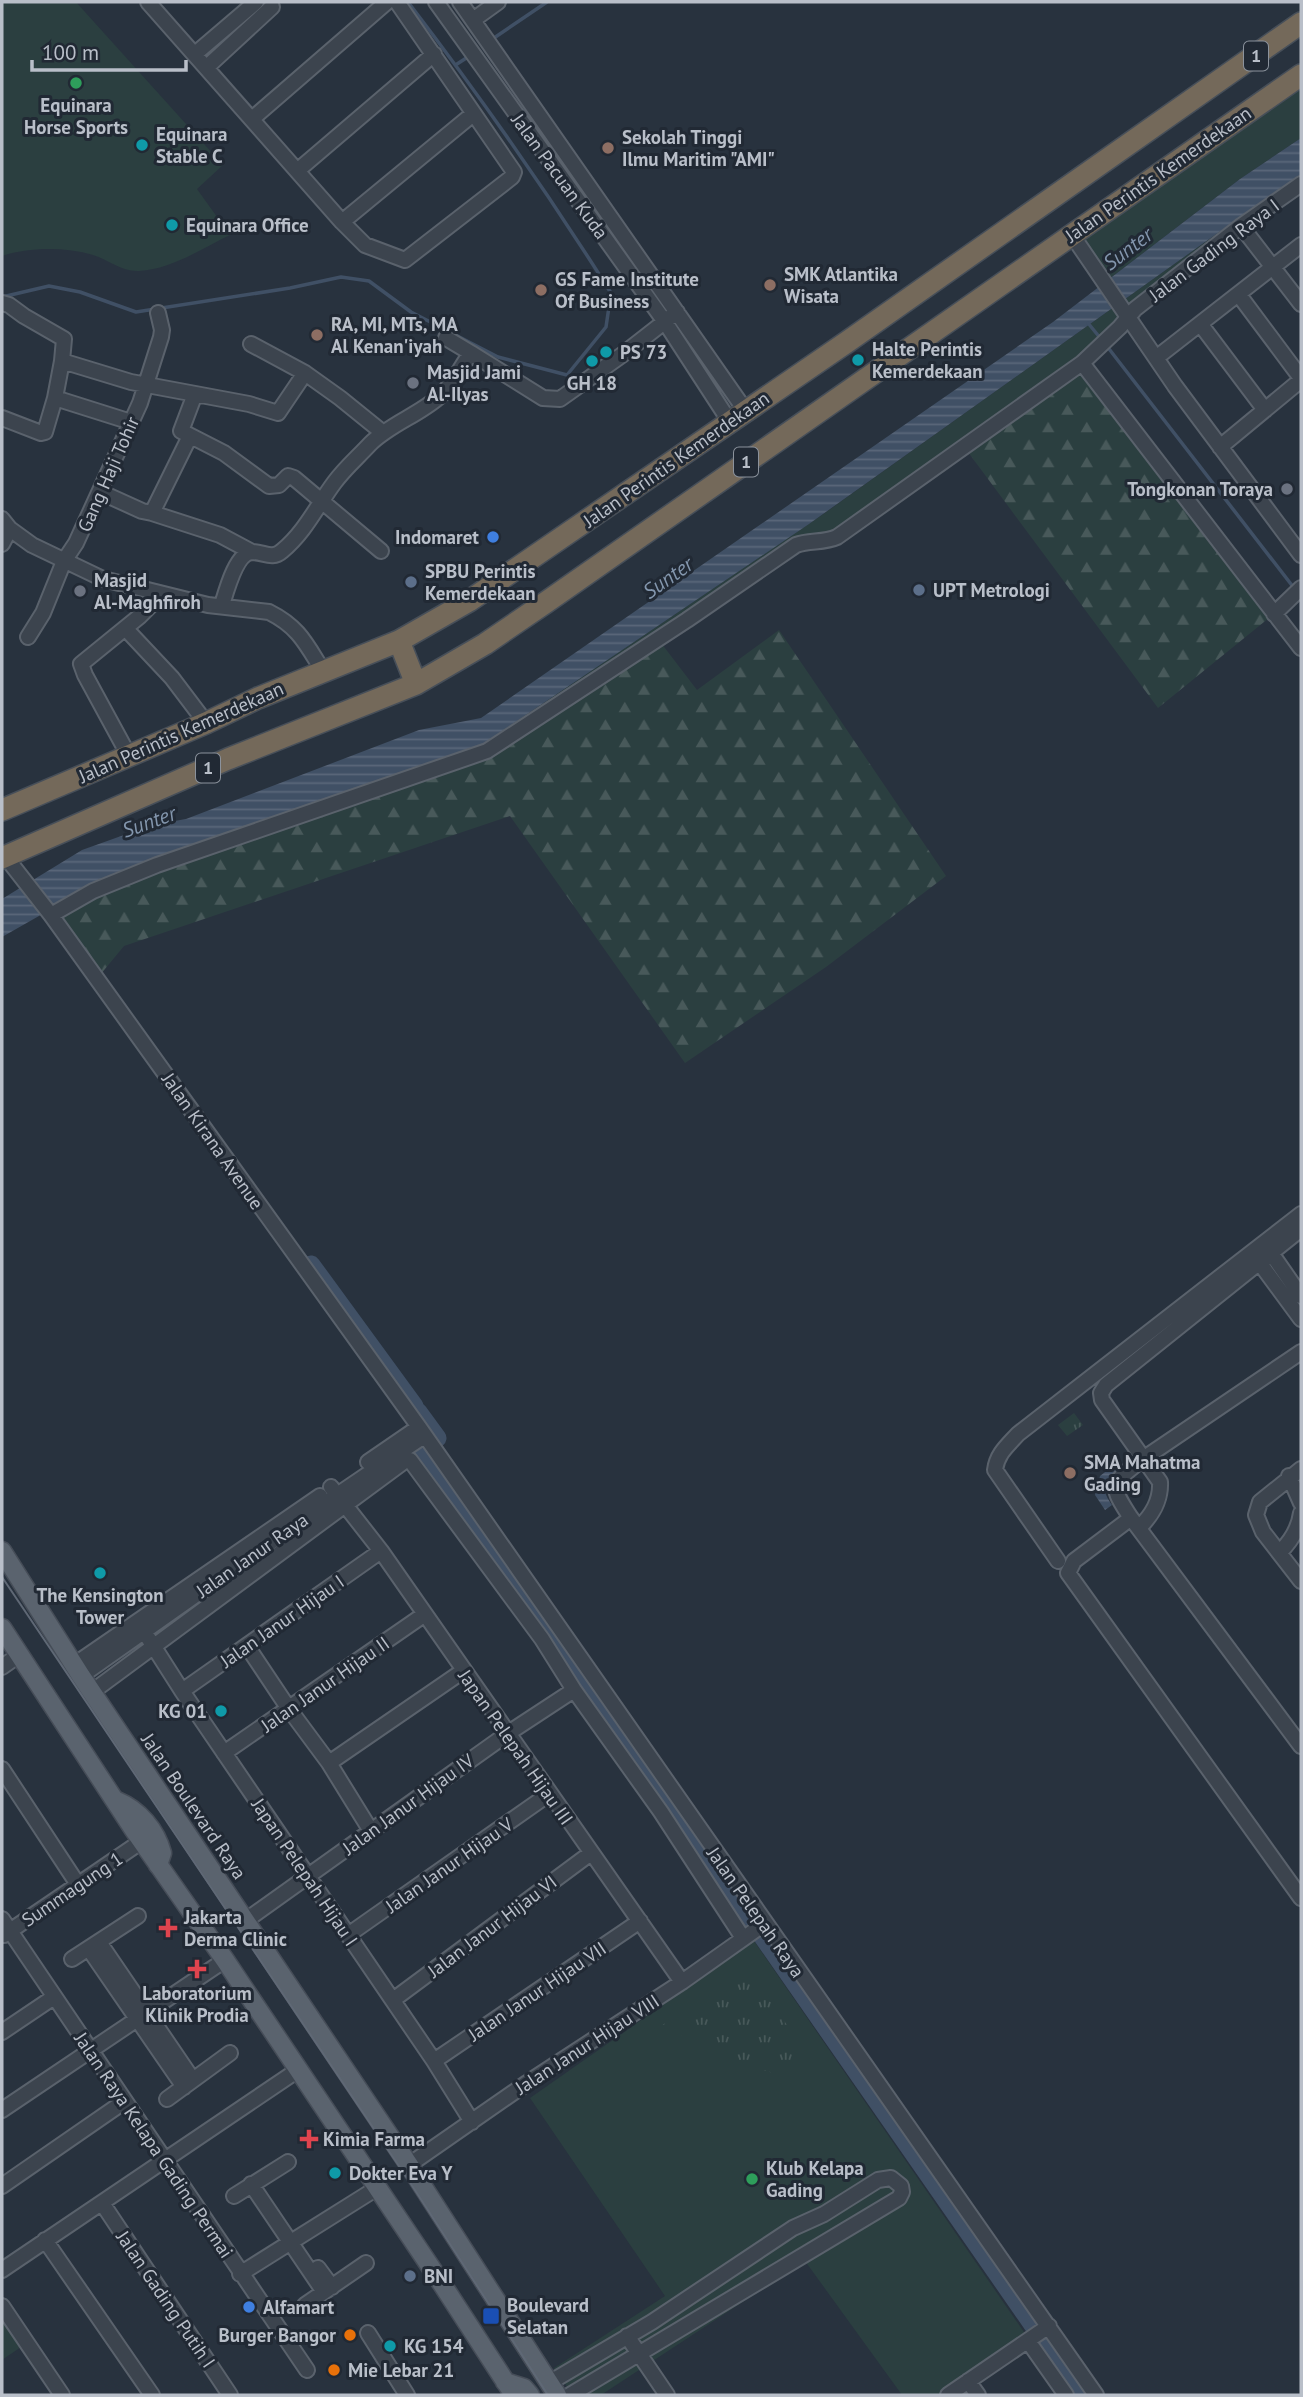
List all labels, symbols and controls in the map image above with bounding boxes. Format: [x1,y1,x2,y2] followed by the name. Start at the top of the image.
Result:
[32,28,186,72] scale bar
[42,39,99,66] text: 100 m
[1244,42,1268,70] road number: 1
[68,75,84,91] marker: Equinara Horse Sports
[24,93,128,139] place label: Equinara Horse Sports
[1060,101,1256,248] street label: Jalan Perintis Kemerdekaan
[506,108,614,243] street label: Jalan Pacuan Kuda
[156,122,227,168] place label: Equinara Stable C
[622,125,775,171] place label: Sekolah Tinggi Ilmu Maritim "AMI"
[134,137,150,153] marker: Equinara Stable C
[600,140,616,156] marker: Sekolah Tinggi Ilmu Maritim "AMI"
[1143,193,1284,307] street label: Jalan Gading Raya I
[186,213,309,237] place label: Equinara Office
[164,217,180,233] marker: Equinara Office
[1097,220,1160,276] water label: Sunter
[784,262,898,308] place label: SMK Atlantika Wisata
[555,267,699,313] place label: GS Fame Institute Of Business
[762,277,778,293] marker: SMK Atlantika Wisata
[533,282,549,298] marker: GS Fame Institute Of Business
[331,312,458,358] place label: RA, MI, MTs, MA Al Kenan'iyah
[309,327,325,343] marker: RA, MI, MTs, MA Al Kenan'iyah
[872,337,983,383] place label: Halte Perintis Kemerdekaan
[620,340,667,364] place label: PS 73
[598,344,614,360] marker: PS 73
[850,352,866,368] marker: Halte Perintis Kemerdekaan
[584,353,600,369] marker: GH 18
[427,360,521,406] place label: Masjid Jami Al-Ilyas
[567,371,617,395] place label: GH 18
[405,375,421,391] marker: Masjid Jami Al-Ilyas
[578,386,774,533] street label: Jalan Perintis Kemerdekaan
[72,412,144,535] street label: Gang Haji Tohir
[734,448,758,476] road number: 1
[1127,477,1273,501] place label: Tongkonan Toraya
[1279,481,1295,497] marker: Tongkonan Toraya
[395,525,479,549] place label: Indomaret
[485,529,501,545] marker: Indomaret
[637,549,700,605] water label: Sunter
[425,559,536,605] place label: SPBU Perintis Kemerdekaan
[94,568,201,614] place label: Masjid Al-Maghfiroh
[403,574,419,590] marker: SPBU Perintis Kemerdekaan
[933,578,1050,602] place label: UPT Metrologi
[911,582,927,598] marker: UPT Metrologi
[72,583,88,599] marker: Masjid Al-Maghfiroh
[74,676,287,788] street label: Jalan Perintis Kemerdekaan
[196,754,220,782] road number: 1
[118,799,182,844] water label: Sunter
[156,1067,269,1214] street label: Jalan Kirana Avenue
[1084,1450,1201,1496] place label: SMA Mahatma Gading
[1062,1465,1078,1481] marker: SMA Mahatma Gading
[191,1508,313,1603] street label: Jalan Janur Raya
[92,1565,108,1581] marker: The Kensington Tower
[215,1569,349,1673] street label: Jalan Janur Hijau I
[36,1583,164,1629] place label: The Kensington Tower
[255,1631,394,1738] street label: Jalan Janur Hijau II
[453,1664,579,1829] street label: Japan Pelepah Hijau III
[158,1699,207,1723] place label: KG 01
[213,1703,229,1719] marker: KG 01
[136,1728,252,1884] street label: Jalan Boulevard Raya
[337,1748,479,1860] street label: Jalan Janur Hijau IV
[246,1793,363,1951] street label: Japan Pelepah Hijau I
[380,1812,518,1919] street label: Jalan Janur Hijau V
[701,1841,810,1982] street label: Jalan Pelepah Raya
[17,1846,127,1932] street label: Summagung 1
[422,1869,561,1983] street label: Jalan Janur Hijau VI
[183,1905,287,1951] place label: Jakarta Derma Clinic
[158,1918,178,1938] marker: Jakarta Derma Clinic
[463,1936,611,2047] street label: Jalan Janur Hijau VII
[187,1959,207,1979] marker: Laboratorium Klinik Prodia
[142,1981,252,2027] place label: Laboratorium Klinik Prodia
[510,1988,664,2100] street label: Jalan Janur Hijau VIII
[69,2027,239,2263] street label: Jalan Raya Kelapa Gading Permai
[323,2127,425,2151] place label: Kimia Farma
[301,2131,317,2147] marker: Kimia Farma
[766,2156,864,2202] place label: Klub Kelapa Gading
[349,2161,453,2185] place label: Dokter Eva Y
[327,2165,343,2181] marker: Dokter Eva Y
[744,2171,760,2187] marker: Klub Kelapa Gading
[111,2225,221,2372] street label: Jalan Gading Putih I
[424,2264,453,2288] place label: BNI
[402,2268,418,2284] marker: BNI
[507,2293,589,2339] place label: Boulevard Selatan
[263,2295,335,2319] place label: Alfamart
[241,2299,257,2315] marker: Alfamart
[481,2306,501,2326] marker: Boulevard Selatan
[219,2323,336,2347] place label: Burger Bangor
[342,2327,358,2343] marker: Burger Bangor
[404,2334,464,2358] place label: KG 154
[382,2338,398,2354] marker: KG 154
[348,2358,454,2382] place label: Mie Lebar 21
[326,2362,342,2378] marker: Mie Lebar 21

